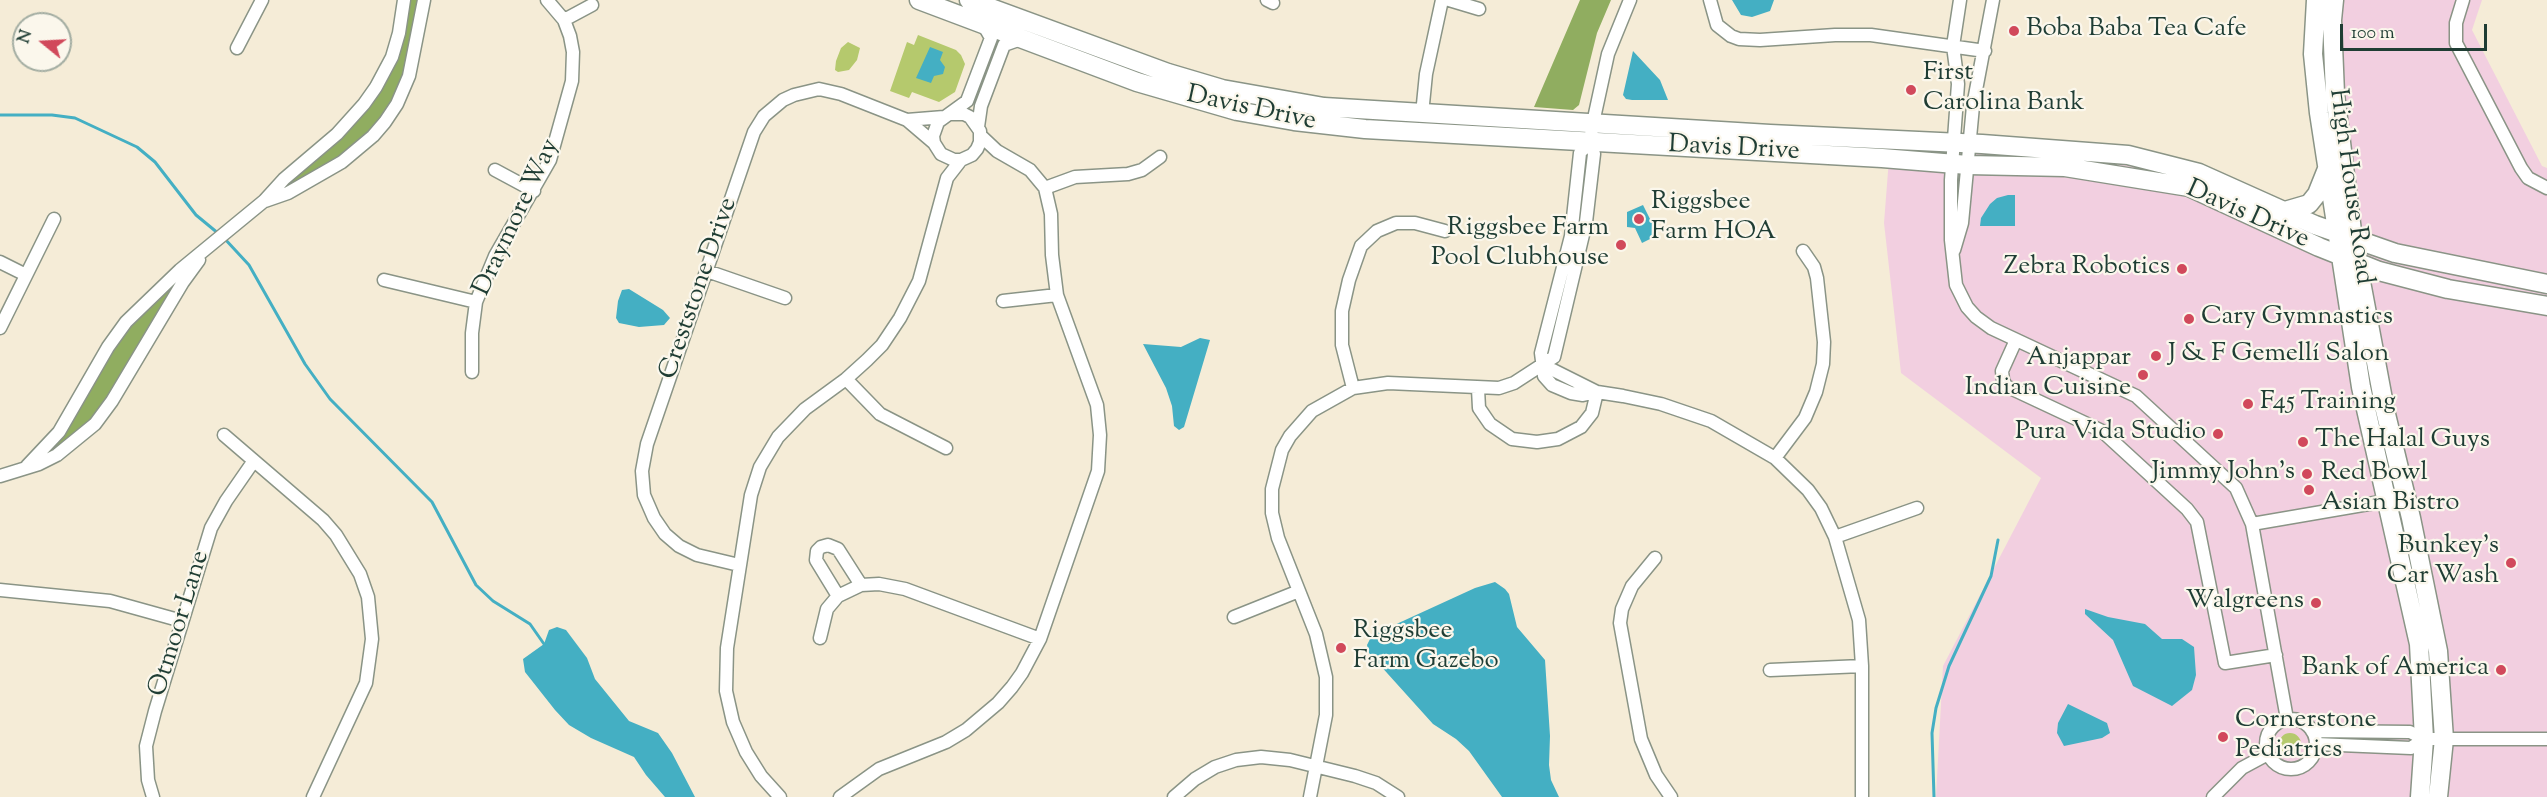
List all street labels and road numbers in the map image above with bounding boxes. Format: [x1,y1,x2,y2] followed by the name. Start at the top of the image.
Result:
[1183,81,1319,139] street label: Davis Drive
[2320,87,2378,287] street label: High House Road
[1668,131,1800,169] street label: Davis Drive
[468,135,568,301] street label: Draymore Way
[2181,175,2313,257] street label: Davis Drive
[654,194,746,384] street label: Creststone Drive
[144,547,218,701] street label: Otmoor Lane

